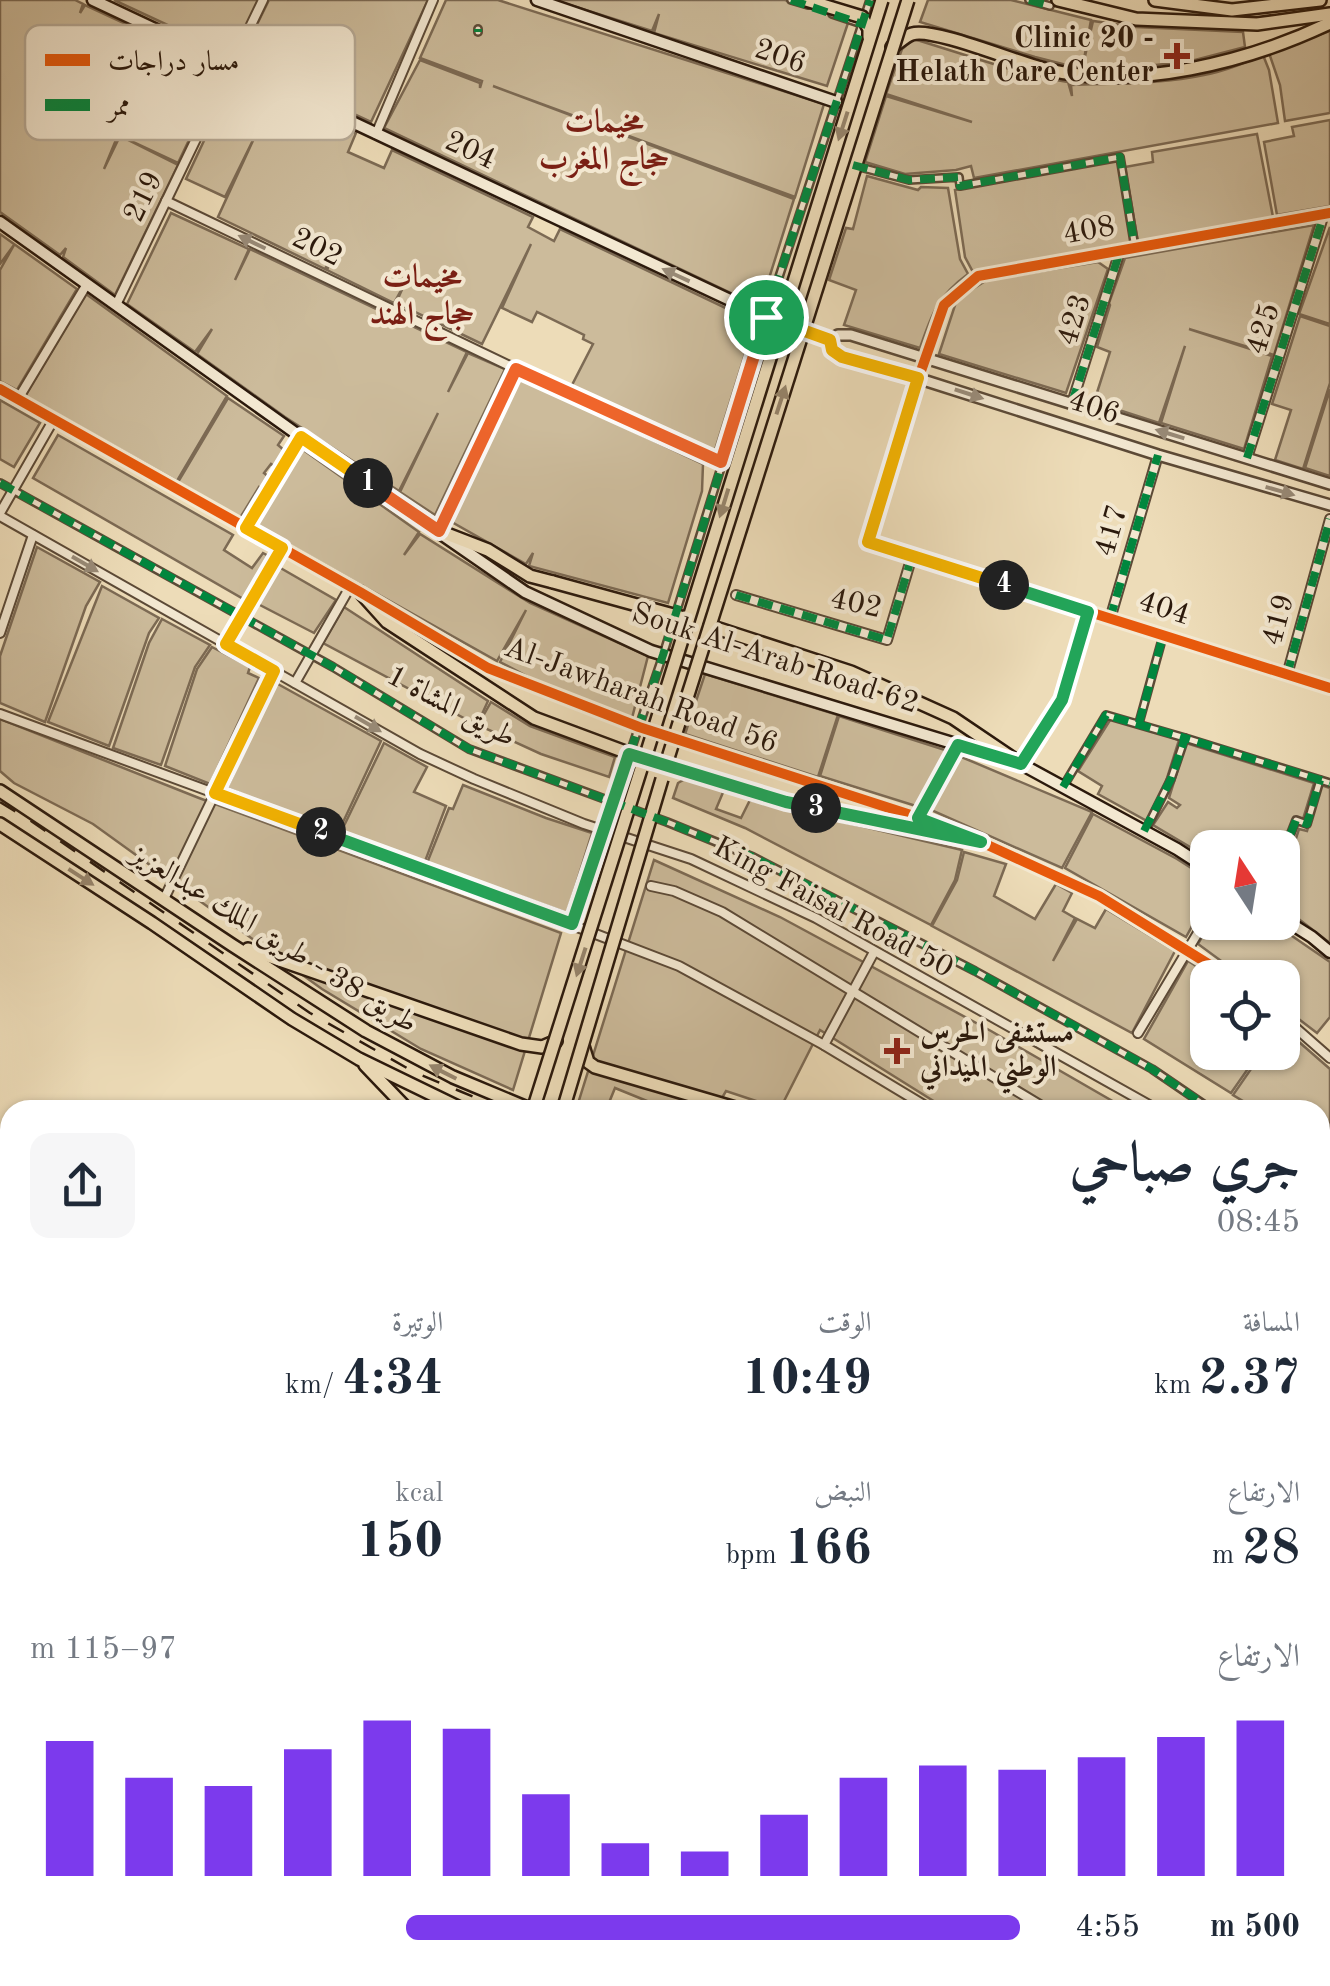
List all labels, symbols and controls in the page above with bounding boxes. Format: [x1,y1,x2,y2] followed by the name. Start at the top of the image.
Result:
[895,24,1154,88] place label: Clinic 20 - Helath Care Center
[25,25,355,140] legend
[750,34,810,80] street label: 206
[1164,43,1190,69] marker: Clinic 20 - Helath Care Center
[108,49,239,77] text: مسار دراجات
[105,94,130,123] text: ممر
[539,107,669,187] district label: مخيمات حجاج المغرب
[835,112,850,142] one-way arrow
[440,126,500,176] street label: 204
[119,167,169,227] street label: 219
[1061,212,1117,250] street label: 408
[287,223,347,273] street label: 202
[238,234,267,251] one-way arrow
[370,262,474,342] district label: مخيمات حجاج الهند
[661,267,690,284] one-way arrow
[724,275,809,360] pin
[739,290,794,345] icon: arrive
[1053,291,1097,349] street label: 423
[1242,300,1286,358] street label: 425
[774,384,789,414] one-way arrow
[1065,386,1123,430] street label: 406
[955,388,985,403] one-way arrow
[1155,425,1185,440] one-way arrow
[343,458,393,508] pin: 1
[360,469,376,497] text: 1
[1265,484,1295,499] one-way arrow
[716,489,731,519] one-way arrow
[1090,502,1134,560] street label: 417
[71,555,99,573] one-way arrow
[979,560,1029,610] pin: 4
[996,571,1012,599] text: 4
[827,584,885,624] street label: 402
[1135,587,1193,631] street label: 404
[1258,591,1300,649] street label: 419
[628,598,922,720] street label: Souk Al-Arab Road 62
[500,633,782,759] street label: Al-Jawharah Road 56
[381,661,520,755] street label: طريق المشاة 1
[353,716,382,733] one-way arrow
[791,783,841,833] pin: 3
[808,794,824,822] text: 3
[296,807,346,857] pin: 2
[313,818,329,846] text: 2
[1190,830,1300,940] north arrow
[1190,830,1300,1070] map controls
[708,832,958,984] street label: King Faisal Road 50
[122,837,422,1041] street label: طريق 38 - طريق الملك عبدالعزيز
[68,868,95,886] one-way arrow
[573,948,588,978] one-way arrow
[1190,960,1300,1070] button: locate
[919,1019,1074,1094] place label: مستشفى الحرس الوطني الميداني
[884,1038,910,1064] marker: مستشفى الحرس الوطني الميداني
[428,1063,457,1080] one-way arrow
[30,1133,135,1238] button: share
[1070,1138,1300,1193] text: جري صباحي
[1217,1207,1300,1239] text: 08:45
[392,1310,443,1338] text: الوتيرة
[818,1310,872,1338] text: الوقت
[1243,1310,1300,1338] text: المسافة
[342,1355,443,1405] text: 4:34
[742,1355,872,1405] text: 10:49
[1199,1355,1300,1405] text: 2.37
[285,1372,342,1400] text: /km
[1154,1372,1199,1400] text: km
[395,1480,443,1508] text: kcal
[814,1480,872,1508] text: النبض
[1227,1480,1300,1508] text: الارتفاع
[356,1518,443,1568] text: 150
[785,1525,872,1575] text: 166
[1242,1525,1300,1575] text: 28
[726,1542,785,1570] text: bpm
[1212,1542,1242,1570] text: m
[30,1634,177,1666] text: 97–115 m
[1217,1642,1300,1674] text: الارتفاع
[1075,1912,1140,1944] text: 4:55
[1210,1912,1300,1944] text: 500 m

